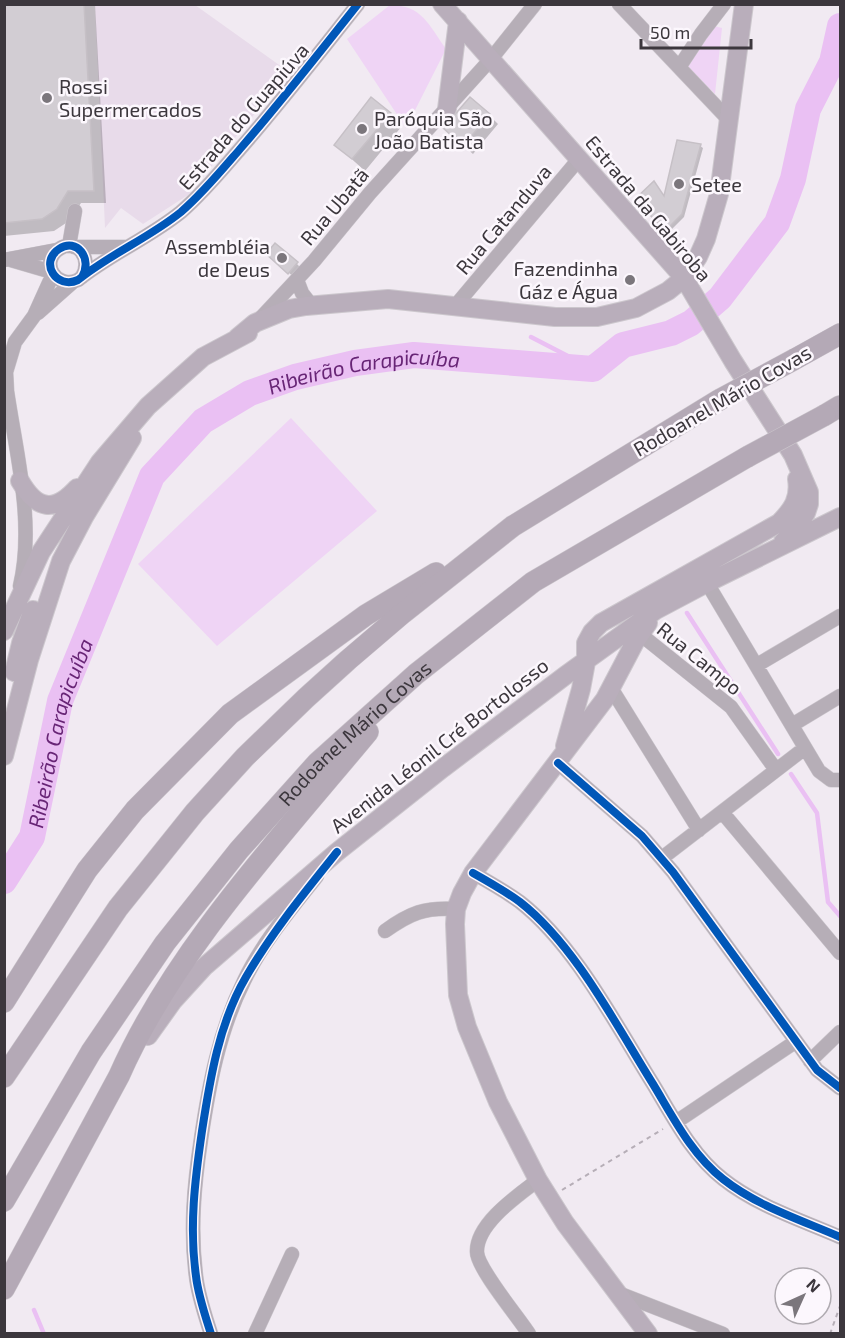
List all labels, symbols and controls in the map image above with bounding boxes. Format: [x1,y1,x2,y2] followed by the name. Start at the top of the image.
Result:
[641,12,750,50] scale bar
[650,21,690,43] text: 50 m
[173,38,313,194] street label: Estrada do Guapiúva
[59,74,202,121] place label: Rossi Supermercados
[40,91,54,105] marker: Rossi Supermercados
[374,106,493,153] place label: Paróquia São João Batista
[355,122,369,136] marker: Paróquia São João Batista
[581,130,717,286] street label: Estrada da Gabiroba
[450,159,556,279] street label: Rua Catanduva
[295,162,373,250] street label: Rua Ubatã
[691,172,742,196] place label: Setee
[672,177,686,191] marker: Setee
[165,234,270,281] place label: Assembléia de Deus
[275,251,289,265] marker: Assembléia de Deus
[514,256,618,303] place label: Fazendinha Gáz e Água
[623,273,637,287] marker: Fazendinha Gáz e Água
[629,339,815,461] street label: Rodoanel Mário Covas
[264,342,461,398] water label: Ribeirão Carapicuíba
[653,617,747,699] street label: Rua Campo
[22,634,97,830] water label: Ribeirão Carapicuíba
[325,653,553,837] street label: Avenida Léonil Cré Bortolosso
[273,655,436,810] street label: Rodoanel Mário Covas
[773,1266,833,1326] north arrow
[803,1274,825,1296] text: N

